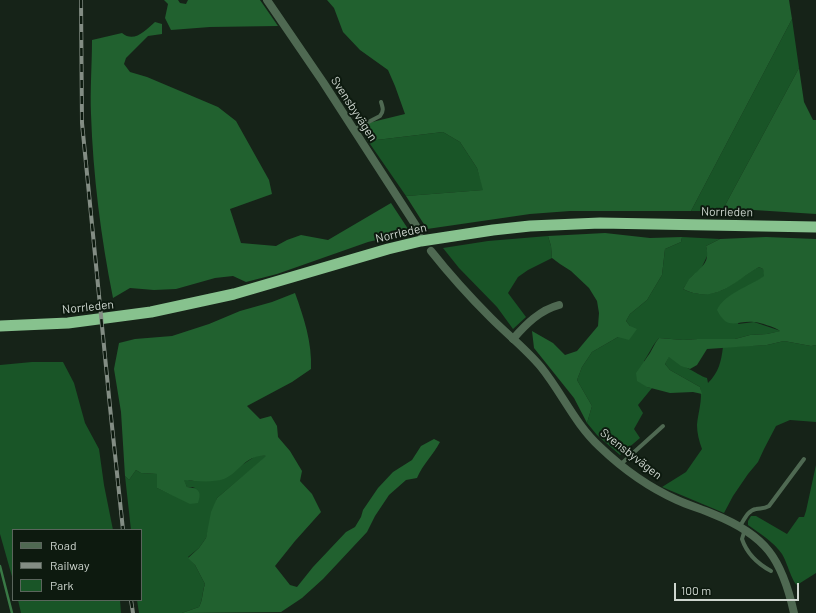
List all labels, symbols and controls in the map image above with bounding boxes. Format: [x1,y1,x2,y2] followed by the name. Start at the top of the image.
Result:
[328,74,380,144] street label: Svensbyvägen
[701,204,753,220] street label: Norrleden
[374,220,428,246] street label: Norrleden
[61,297,115,317] street label: Norrleden
[597,426,665,482] street label: Svensbyvägen
[12,529,142,601] legend
[50,538,77,552] text: Road
[50,558,89,572] text: Railway
[676,575,801,601] scale bar
[50,578,74,592] text: Park
[681,583,711,597] text: 100 m

